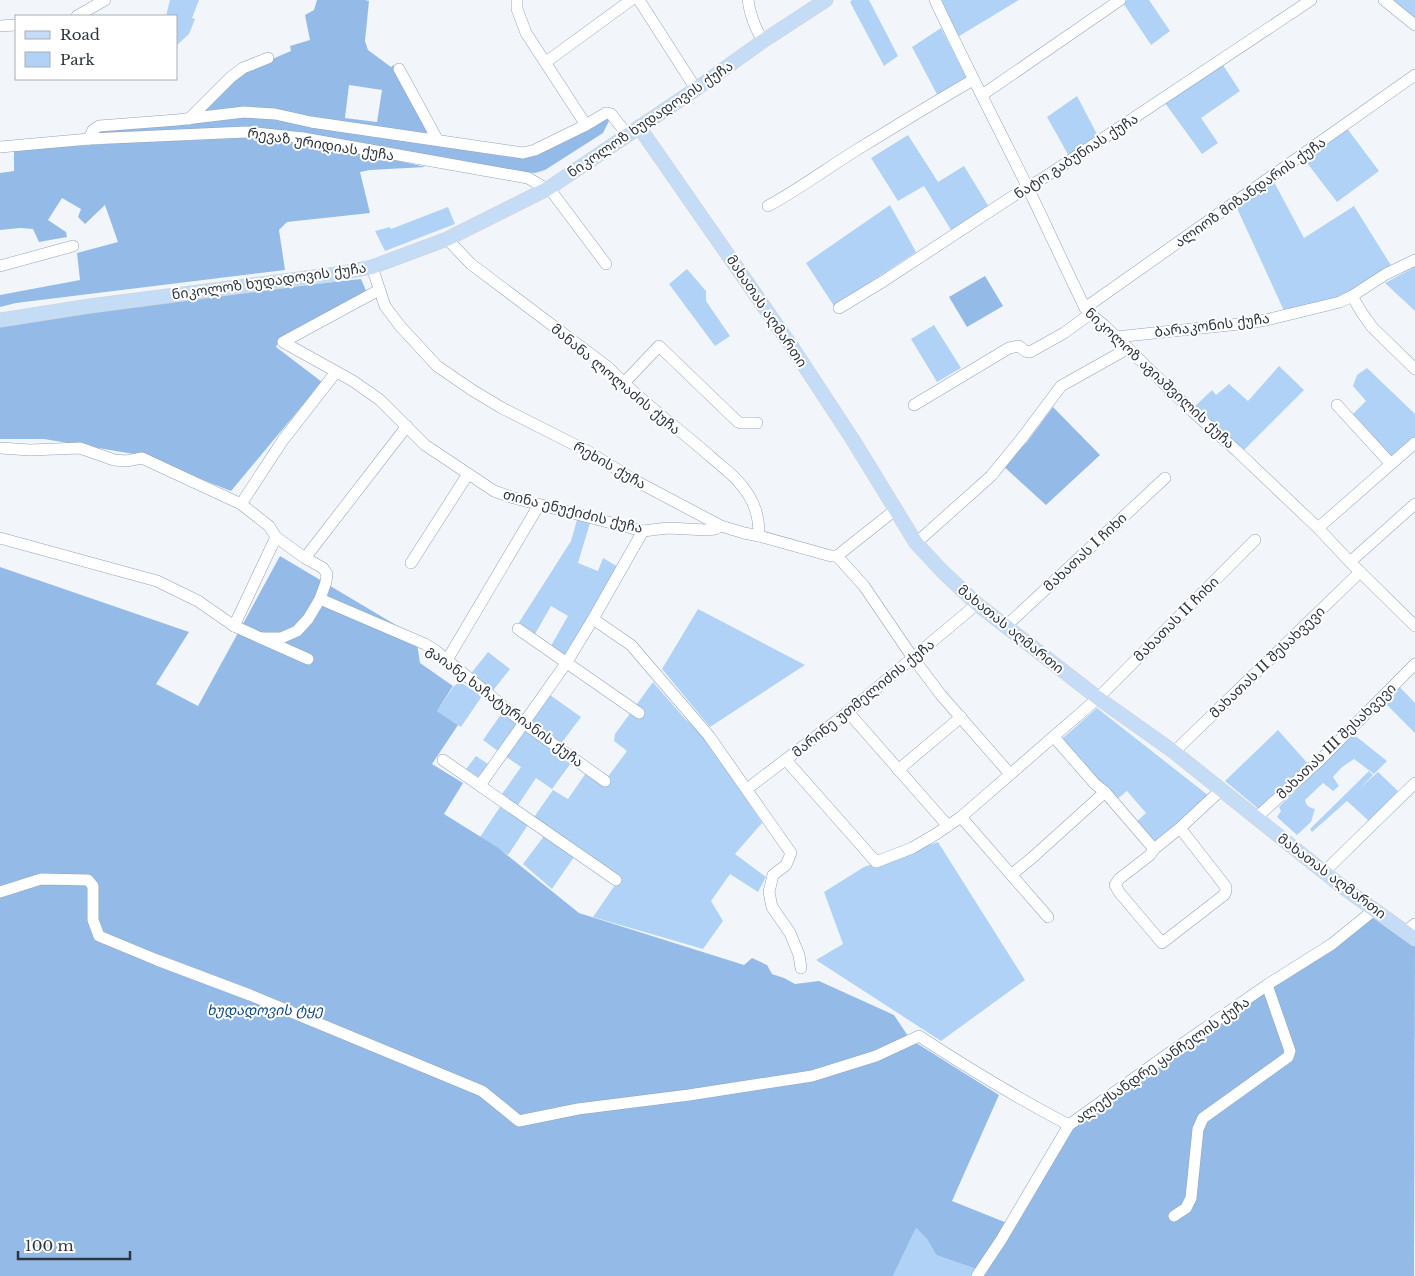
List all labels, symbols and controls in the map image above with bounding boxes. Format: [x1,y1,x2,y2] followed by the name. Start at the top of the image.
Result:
[15,15,178,80] legend
[60,25,100,44] text: Road
[60,50,96,69] text: Park
[564,57,736,181] street label: ნიკოლოზ ხუდადოვის ქუჩა
[1011,109,1141,203] street label: ნატო გაბუნიას ქუჩა
[246,124,396,164] street label: რევაზ ურიდიას ქუჩა
[1171,133,1329,251] street label: ალიოზ მიზანდარის ქუჩა
[723,251,811,371] street label: მახათას აღმართი
[171,258,367,304] street label: ნიკოლოზ ხუდადოვის ქუჩა
[1081,304,1239,452] street label: ნიკოლოზ აგიაშვილის ქუჩა
[1153,309,1271,341] street label: ბარაკონის ქუჩა
[548,320,684,438] street label: მანანა ლოლაძის ქუჩა
[570,437,650,493] street label: რეხის ქუჩა
[501,485,645,537] street label: თინა ენუქიძის ქუჩა
[1040,509,1130,595] street label: მახათას I ჩიხი
[1130,573,1222,665] street label: მახათას II ჩიხი
[954,581,1068,677] street label: მახათას აღმართი
[1205,602,1329,722] street label: მახათას II შესახვევი
[788,635,938,761] street label: მარინე უთმელიძის ქუჩა
[423,641,587,771] street label: გაიანე ხაჩატურიანის ქუჩა
[1272,679,1400,803] street label: მახათას III შესახვევი
[1274,829,1390,923] street label: მახათას აღმართი
[1071,993,1253,1127] street label: ალექსანდრე ყანჩელის ქუჩა
[207,1001,324,1019] park label: ხუდადოვის ტყე
[18,1228,130,1260] scale bar
[25,1236,74,1255] text: 100 m

